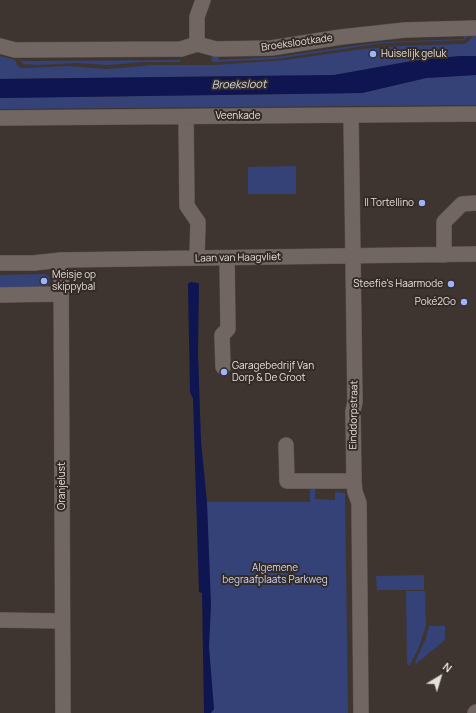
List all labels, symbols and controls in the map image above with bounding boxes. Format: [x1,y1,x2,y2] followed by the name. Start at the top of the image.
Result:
[261,32,333,54] street label: Broekslootkade
[381,48,446,60] place label: Huiselijk geluk
[368,49,378,59] marker: Huiselijk geluk
[212,78,266,92] water label: Broeksloot
[215,110,261,122] street label: Veenkade
[364,197,414,209] place label: Il Tortellino
[417,198,427,208] marker: Il Tortellino
[195,251,281,265] street label: Laan van Haagvliet
[52,269,96,292] place label: Meisje op skippybal
[39,276,49,286] marker: Meisje op skippybal
[353,278,443,290] place label: Steefie's Haarmode
[446,279,456,289] marker: Steefie's Haarmode
[415,296,456,308] place label: Poké2Go
[459,297,469,307] marker: Poké2Go
[232,360,314,384] place label: Garagebedrijf Van Dorp & De Groot
[219,367,229,377] marker: Garagebedrijf Van Dorp & De Groot
[347,380,361,450] street label: Einddorpstraat
[56,462,68,510] street label: Oranjelust
[222,562,328,586] park label: Algemene begraafplaats Parkweg
[420,657,460,697] north arrow
[440,659,455,675] text: N

